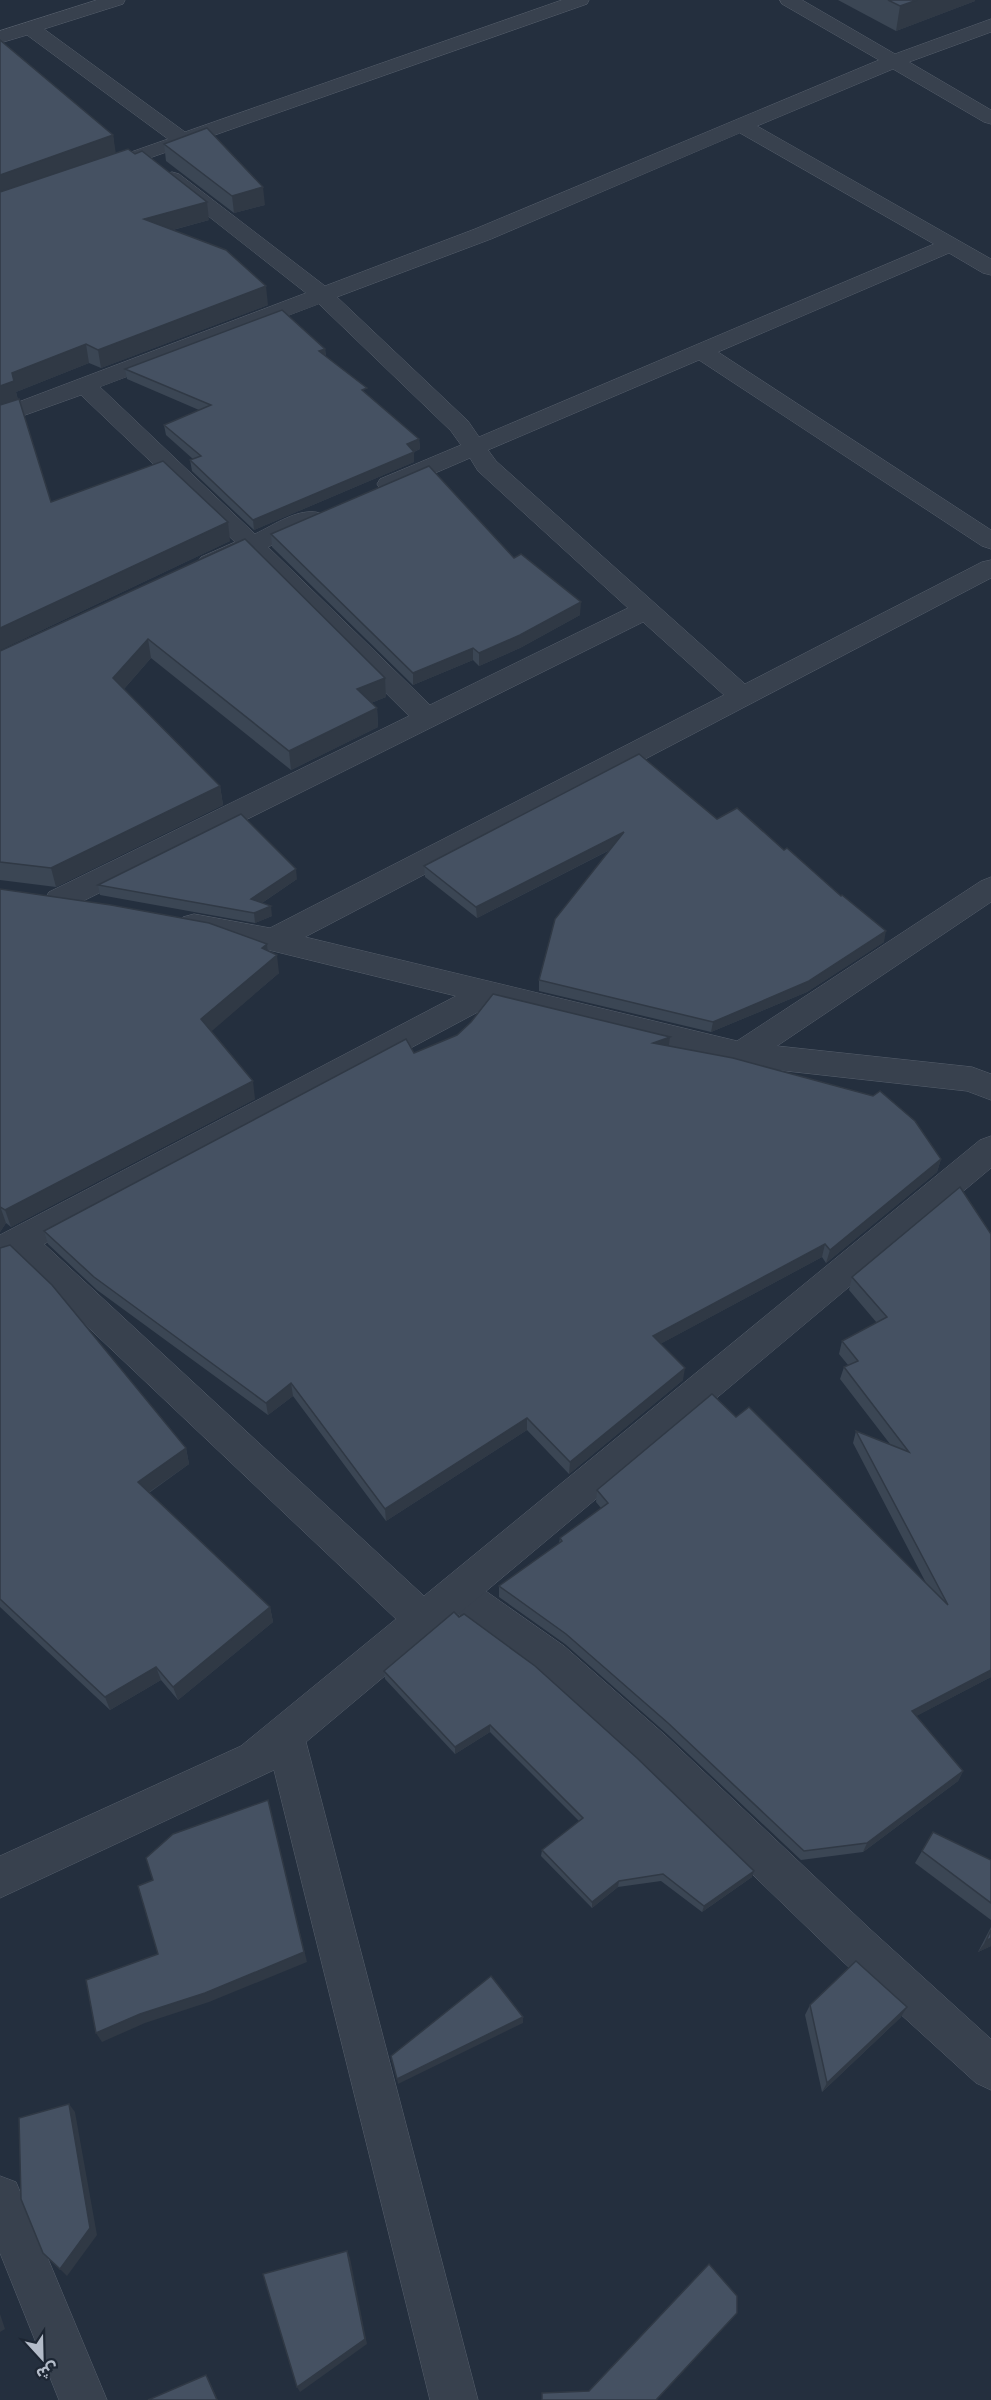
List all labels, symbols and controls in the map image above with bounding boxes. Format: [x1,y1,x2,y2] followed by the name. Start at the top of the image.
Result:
[12,2328,72,2388] north arrow
[34,2359,61,2384] text: ش

